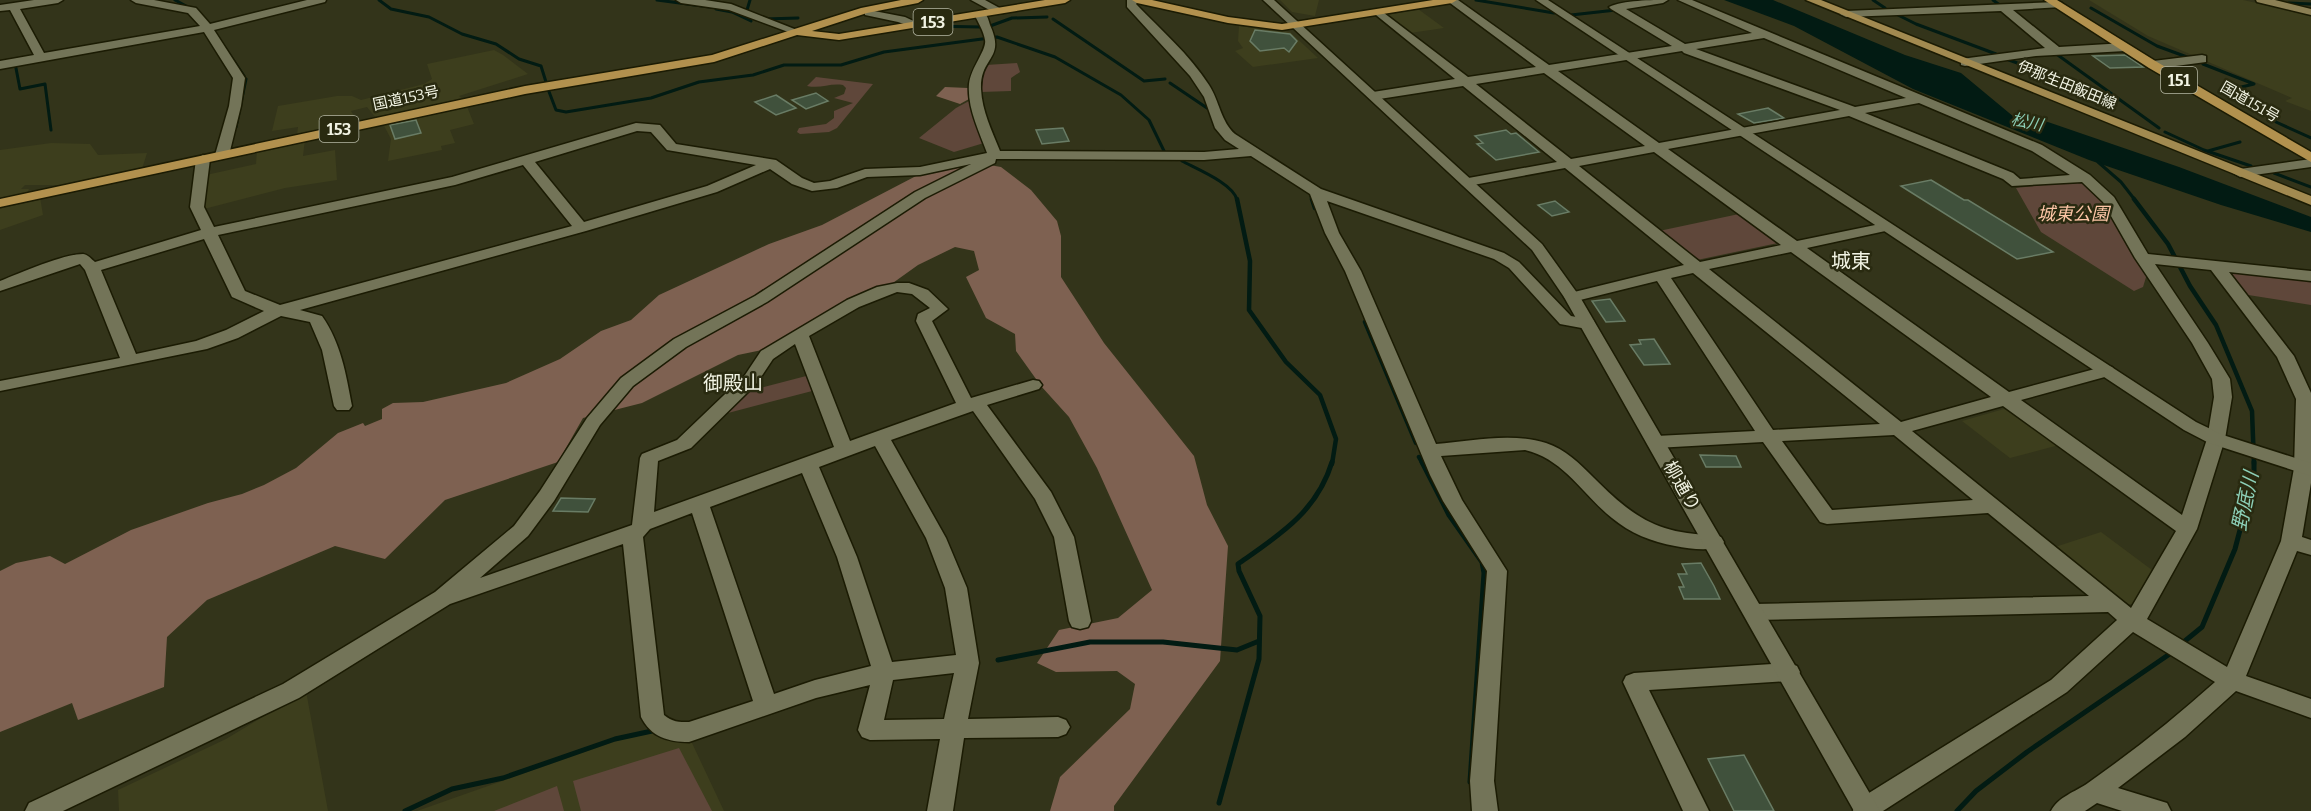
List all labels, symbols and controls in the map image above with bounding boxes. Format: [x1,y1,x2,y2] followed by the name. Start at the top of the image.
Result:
[914,9,952,35] road number: 153
[2015,57,2119,113] street label: 伊那生田飯田線
[2161,67,2197,93] road number: 151
[2217,78,2283,126] street label: 国道151号
[371,82,441,114] street label: 国道153号
[2009,110,2046,135] water label: 松川
[320,116,358,142] road number: 153
[2037,203,2112,225] park label: 城東公園
[1831,249,1871,273] district label: 城東
[703,371,763,395] district label: 御殿山
[1659,457,1705,515] street label: 柳通り
[2227,467,2263,533] water label: 野底川

